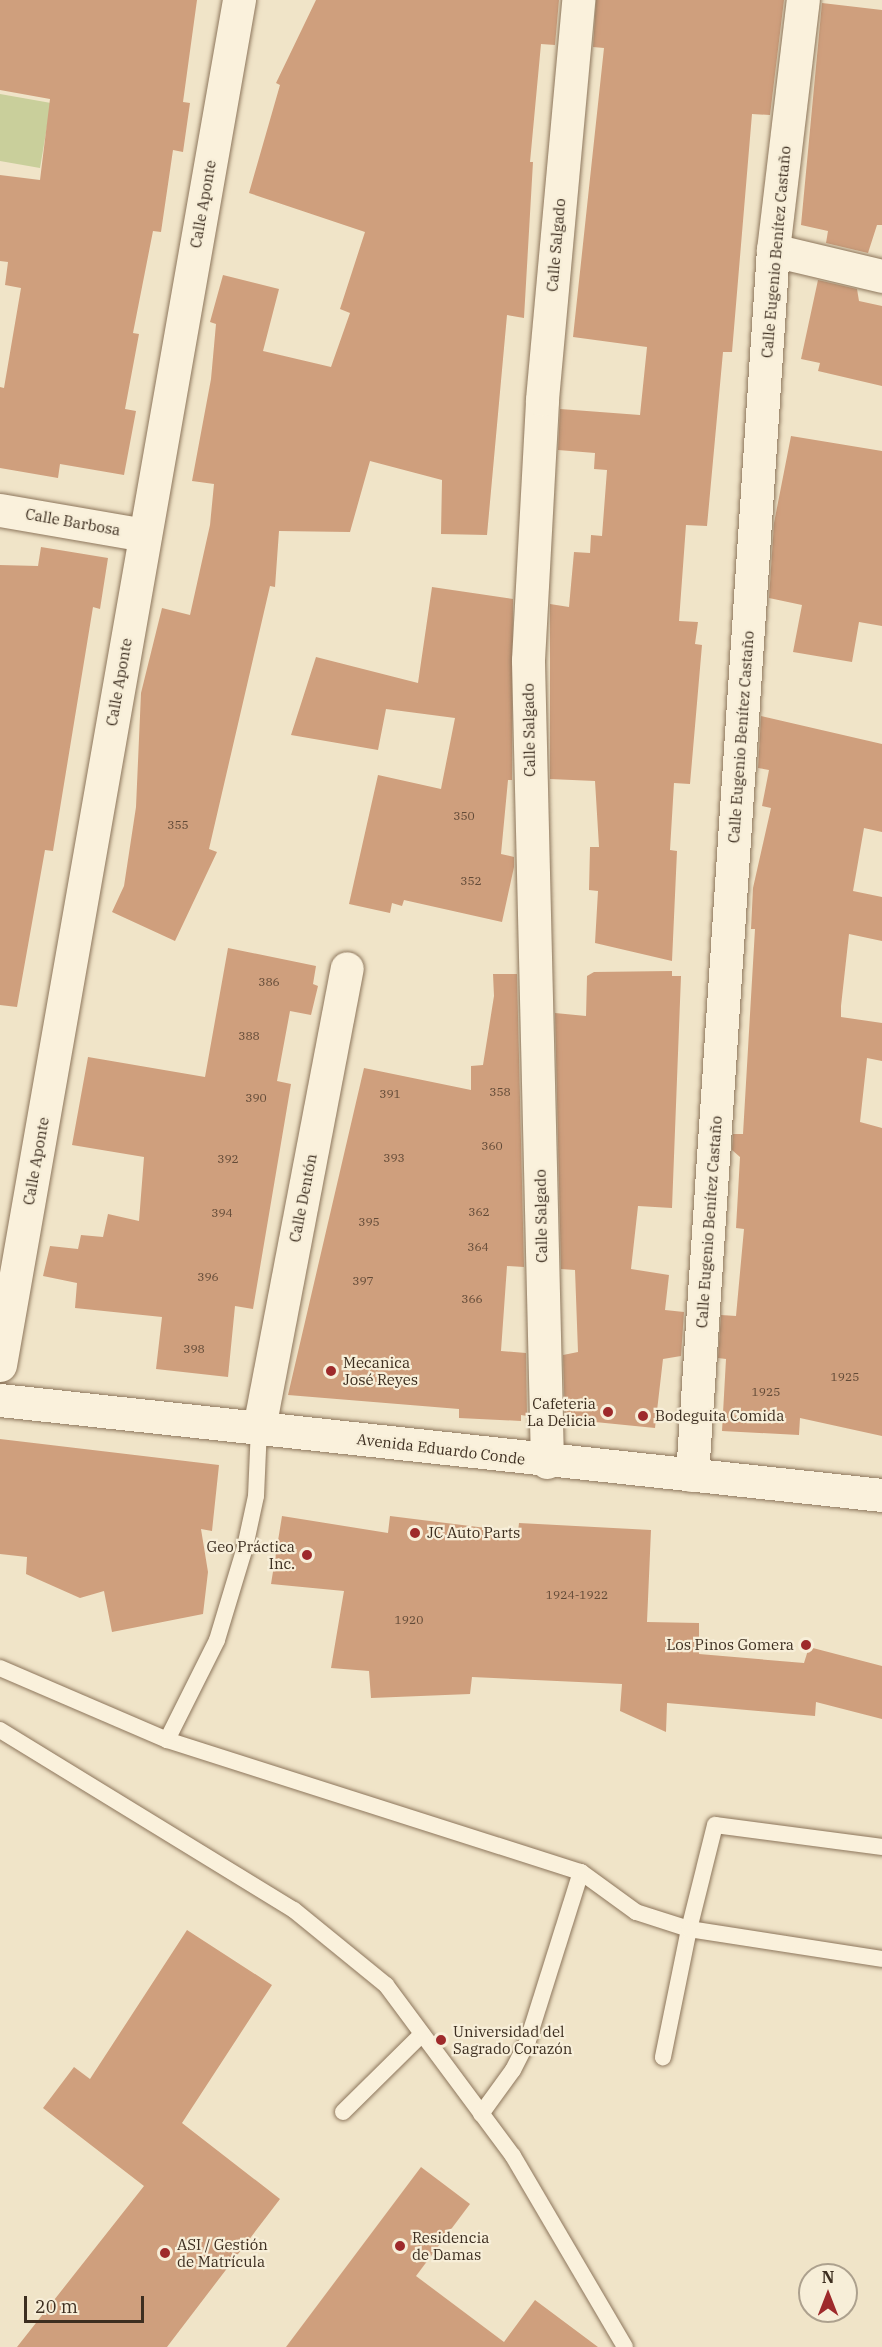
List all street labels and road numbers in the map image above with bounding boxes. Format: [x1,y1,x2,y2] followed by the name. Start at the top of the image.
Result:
[758,145,794,359] street label: Calle Eugenio Benítez Castaño
[186,159,220,249] street label: Calle Aponte
[543,198,569,292] street label: Calle Salgado
[24,505,122,539] street label: Calle Barbosa
[725,630,757,844] street label: Calle Eugenio Benítez Castaño
[102,637,136,727] street label: Calle Aponte
[519,683,539,777] street label: Calle Salgado
[693,1115,725,1329] street label: Calle Eugenio Benítez Castaño
[19,1116,53,1206] street label: Calle Aponte
[286,1152,320,1244] street label: Calle Dentón
[531,1169,551,1263] street label: Calle Salgado
[356,1430,526,1468] street label: Avenida Eduardo Conde

